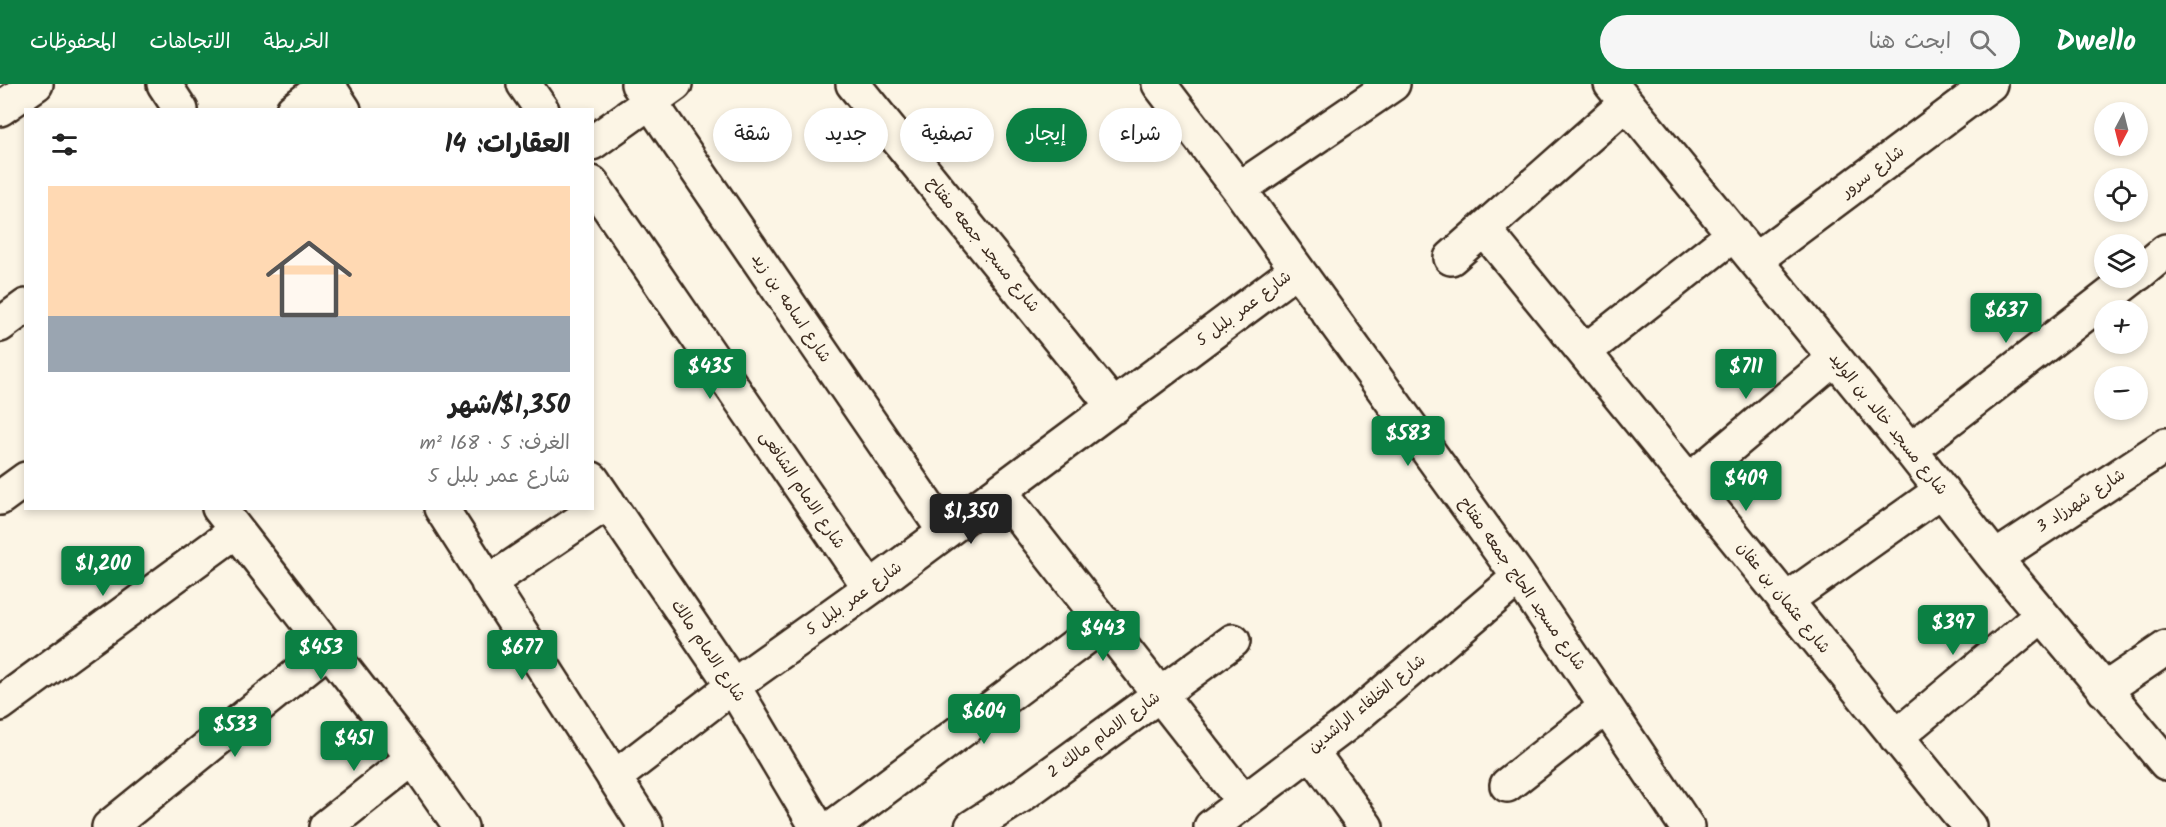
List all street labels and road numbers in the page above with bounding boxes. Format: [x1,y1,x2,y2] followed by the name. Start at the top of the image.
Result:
[1834,140,1910,205] street label: شارع سرور
[920,172,1046,318] street label: شارع مسجد جمعه مفتاح
[745,248,837,368] street label: شارع اسامه بن زيد
[1191,265,1297,353] street label: شارع عمر بلبل 5
[1822,347,1954,501] street label: شارع مسجد خالد بن الوليد
[753,426,851,554] street label: شارع الامام الشافعى
[2031,463,2131,539] street label: شارع شهرزاد 3
[1452,492,1592,676] street label: شارع مسجد الحاج جمعه مفتاح
[1730,537,1836,659] street label: شارع عثمان بن عفان
[801,555,907,643] street label: شارع عمر بلبل 5
[664,595,752,707] street label: شارع الامام مالك
[1302,648,1432,760] street label: شارع الخلفاء الراشدين
[1042,685,1166,785] street label: شارع الامام مالك 2

